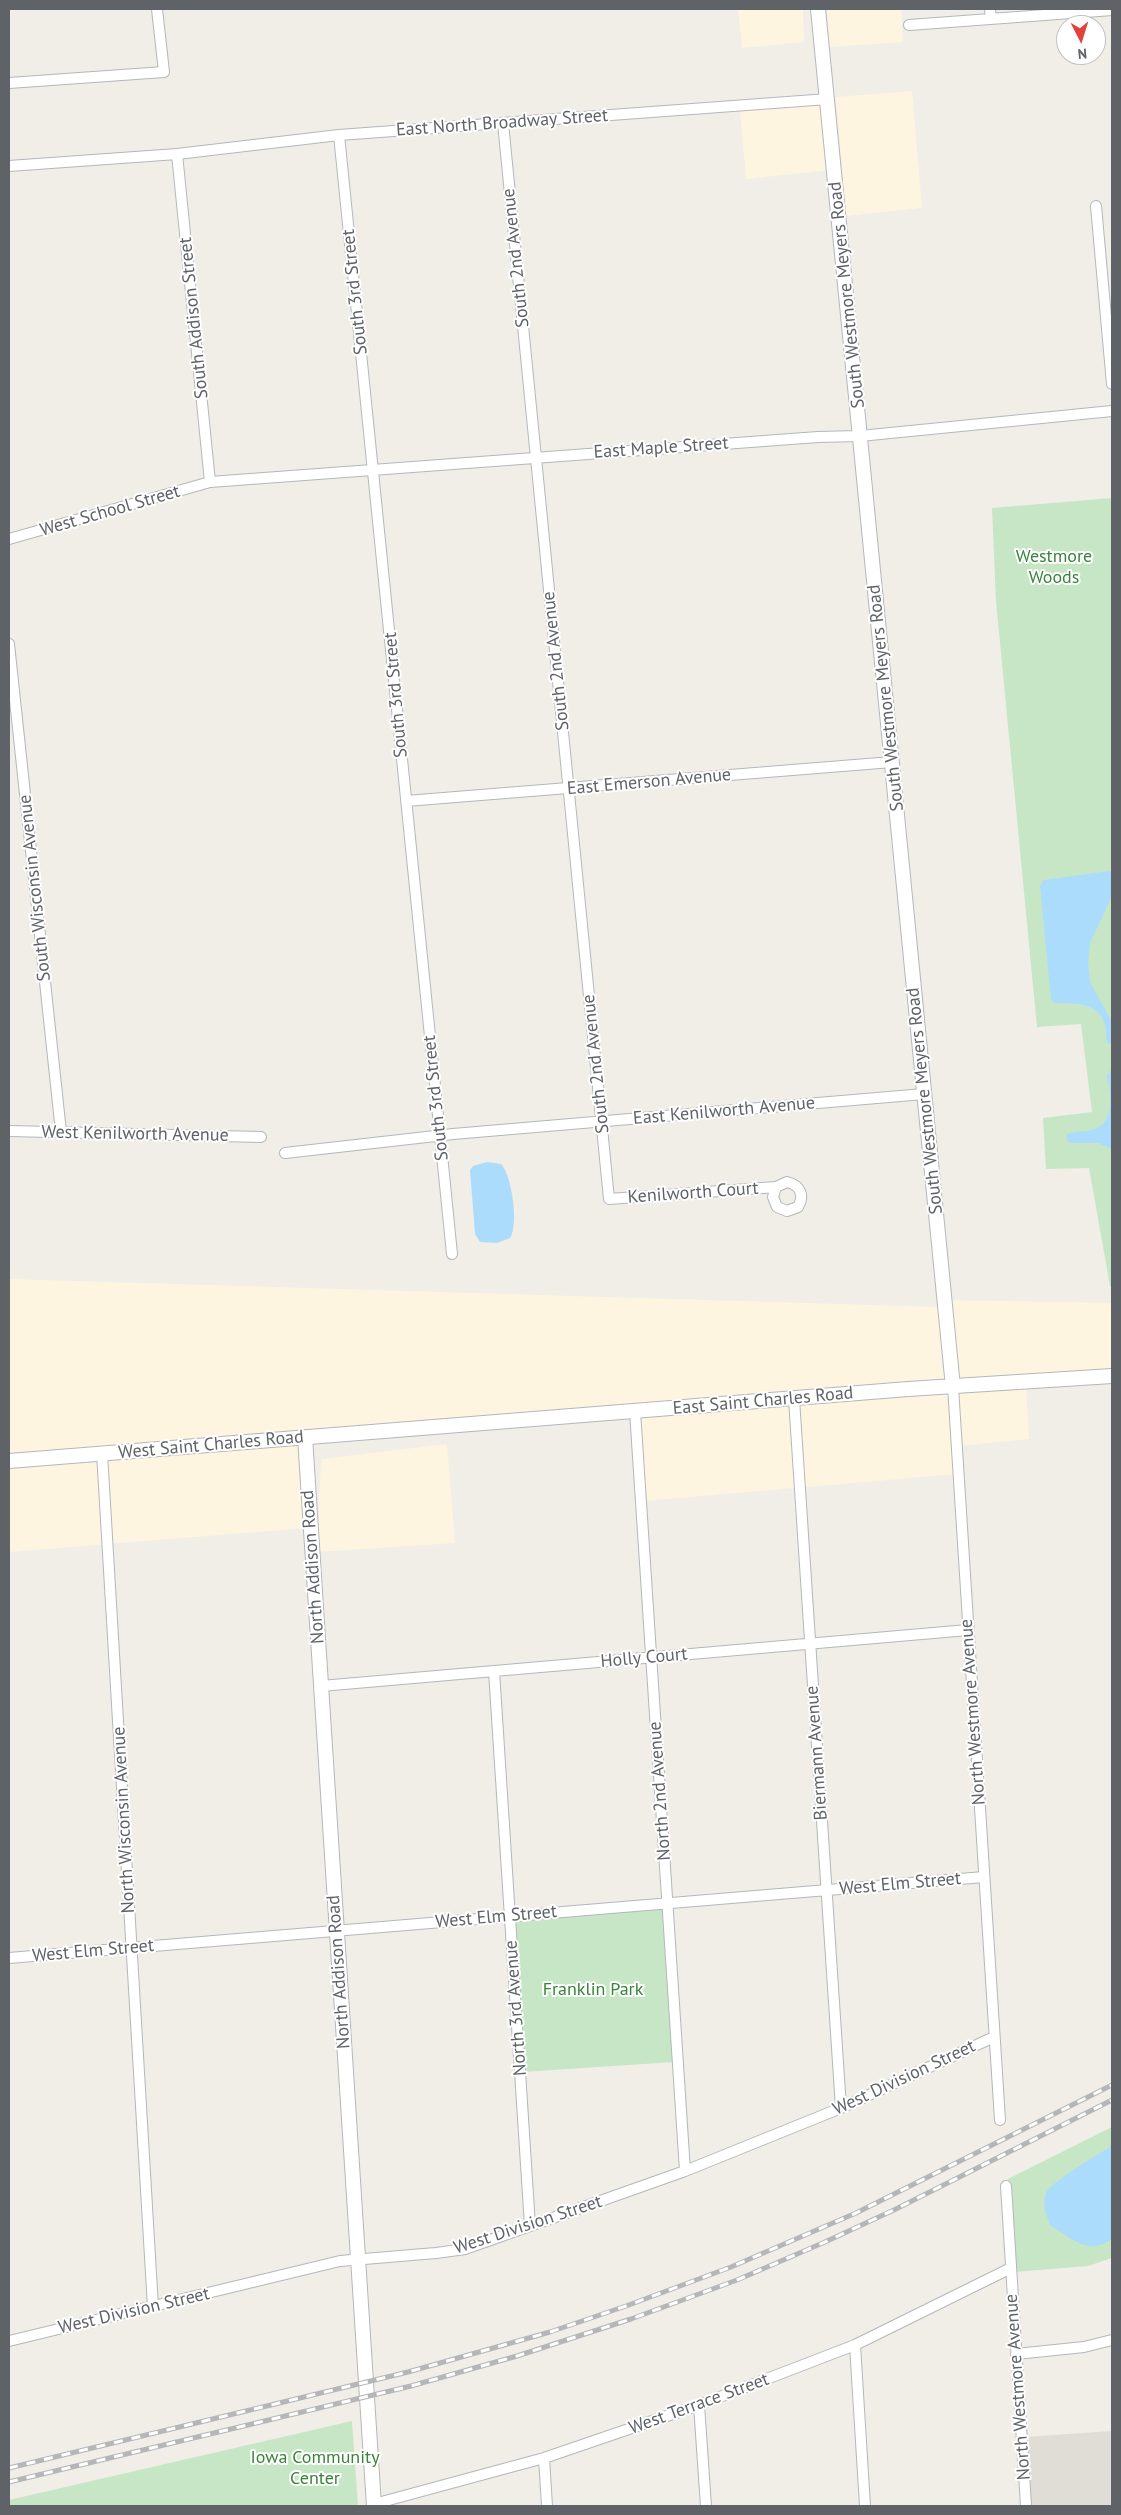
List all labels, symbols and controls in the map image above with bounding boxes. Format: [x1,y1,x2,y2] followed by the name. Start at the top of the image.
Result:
[1056,15,1106,65] north arrow
[1077,45,1088,63] text: N
[395,105,609,141] street label: East North Broadway Street
[824,181,870,409] street label: South Westmore Meyers Road
[498,187,534,329] street label: South 2nd Avenue
[338,228,372,356] street label: South 3rd Street
[175,236,213,400] street label: South Addison Street
[593,433,729,463] street label: East Maple Street
[38,481,182,541] street label: West School Street
[1016,546,1092,588] park label: Westmore Woods
[863,584,909,812] street label: South Westmore Meyers Road
[538,590,574,732] street label: South 2nd Avenue
[380,631,412,759] street label: South 3rd Street
[566,764,732,800] street label: East Emerson Avenue
[14,794,56,982] street label: South Wisconsin Avenue
[902,987,948,1215] street label: South Westmore Meyers Road
[578,993,614,1135] street label: South 2nd Avenue
[419,1034,453,1162] street label: South 3rd Street
[632,1092,816,1130] street label: East Kenilworth Avenue
[41,1122,229,1146] street label: West Kenilworth Avenue
[627,1178,759,1208] street label: Kenilworth Court
[672,1382,854,1420] street label: East Saint Charles Road
[117,1426,305,1464] street label: West Saint Charles Road
[297,1489,329,1645] street label: North Addison Road
[956,1618,990,1806] street label: North Westmore Avenue
[600,1643,688,1673] street label: Holly Court
[802,1685,832,1821] street label: Biermann Avenue
[644,1721,676,1861] street label: North 2nd Avenue
[108,1726,140,1914] street label: North Wisconsin Avenue
[838,1868,962,1900] street label: West Elm Street
[323,1894,355,2050] street label: North Addison Road
[434,1901,558,1933] street label: West Elm Street
[31,1935,155,1967] street label: West Elm Street
[500,1940,532,2076] street label: North 3rd Avenue
[543,1979,643,2001] park label: Franklin Park
[829,2036,979,2120] street label: West Division Street
[451,2191,605,2259] street label: West Division Street
[56,2283,212,2339] street label: West Division Street
[1001,2293,1035,2481] street label: North Westmore Avenue
[626,2369,772,2439] street label: West Terrace Street
[250,2447,380,2490] park label: Iowa Community Center

